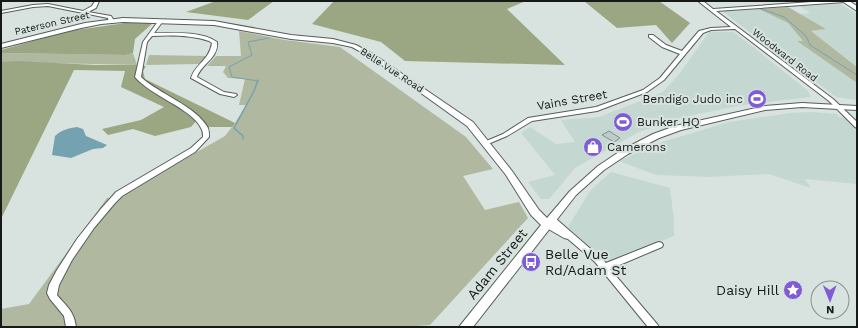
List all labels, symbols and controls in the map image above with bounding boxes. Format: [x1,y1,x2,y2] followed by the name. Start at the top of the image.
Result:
[14,9,91,37] street label: Paterson Street
[750,26,820,84] street label: Woodward Road
[358,45,426,95] street label: Belle Vue Road
[536,87,608,113] street label: Vains Street
[746,88,768,110] sports icon: Bendigo Judo inc
[642,92,743,106] place label: Bendigo Judo inc
[612,111,634,133] sports icon: Bunker HQ
[637,115,700,129] place label: Bunker HQ
[582,136,604,158] shop icon: Camerons
[607,140,666,154] place label: Camerons
[464,225,530,302] street label: Adam Street
[545,246,627,278] place label: Belle Vue Rd/Adam St
[520,251,542,273] bus stop icon: Belle Vue Rd/Adam St
[782,279,804,301] place icon: Daisy Hill
[810,280,850,320] north arrow
[716,282,780,298] place label: Daisy Hill
[826,303,834,316] text: N

